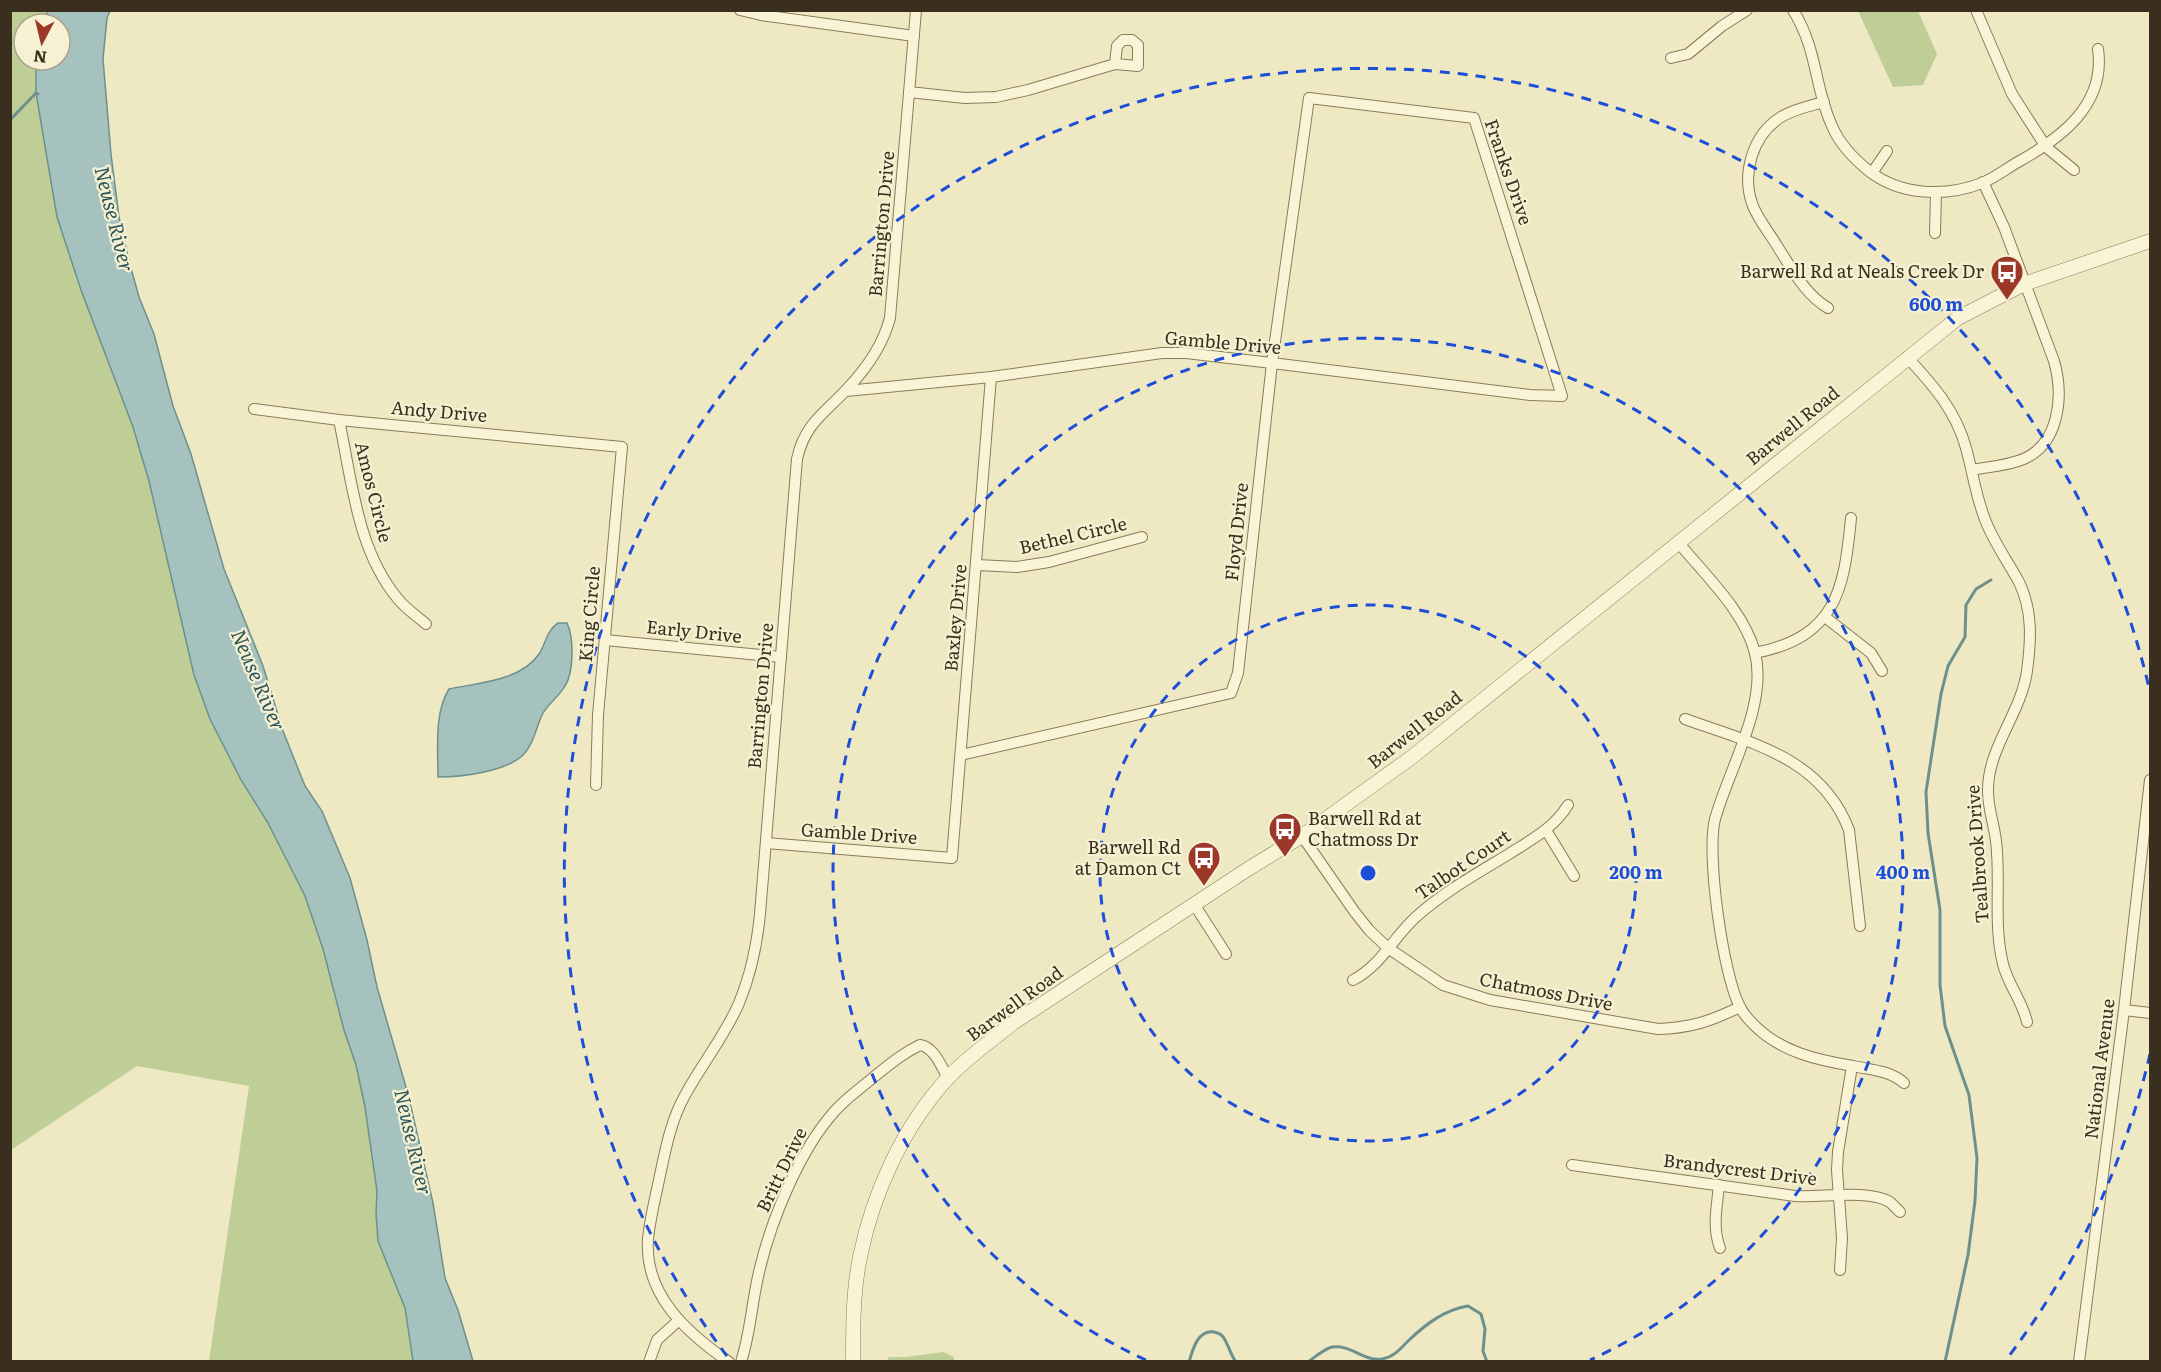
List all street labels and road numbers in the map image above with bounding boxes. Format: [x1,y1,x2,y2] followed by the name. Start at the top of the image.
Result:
[1479,115,1540,228] street label: Franks Drive
[861,150,900,298] street label: Barrington Drive
[1164,323,1282,360] street label: Gamble Drive
[1739,379,1845,471] street label: Barwell Road
[390,393,488,428] street label: Andy Drive
[349,438,400,545] street label: Amos Circle
[1217,481,1254,582] street label: Floyd Drive
[1016,509,1129,560] street label: Bethel Circle
[936,563,973,673] street label: Baxley Drive
[571,565,606,663] street label: King Circle
[645,612,743,649] street label: Early Drive
[740,622,779,770] street label: Barrington Drive
[1361,683,1467,774] street label: Barwell Road
[1958,784,1995,924] street label: Tealbrook Drive
[800,815,918,850] street label: Gamble Drive
[1409,821,1516,906] street label: Talbot Court
[960,958,1068,1047] street label: Barwell Road
[1477,964,1615,1017] street label: Chatmoss Drive
[2076,997,2121,1141] street label: National Avenue
[749,1122,813,1216] street label: Britt Drive
[1662,1146,1819,1191] street label: Brandycrest Drive

